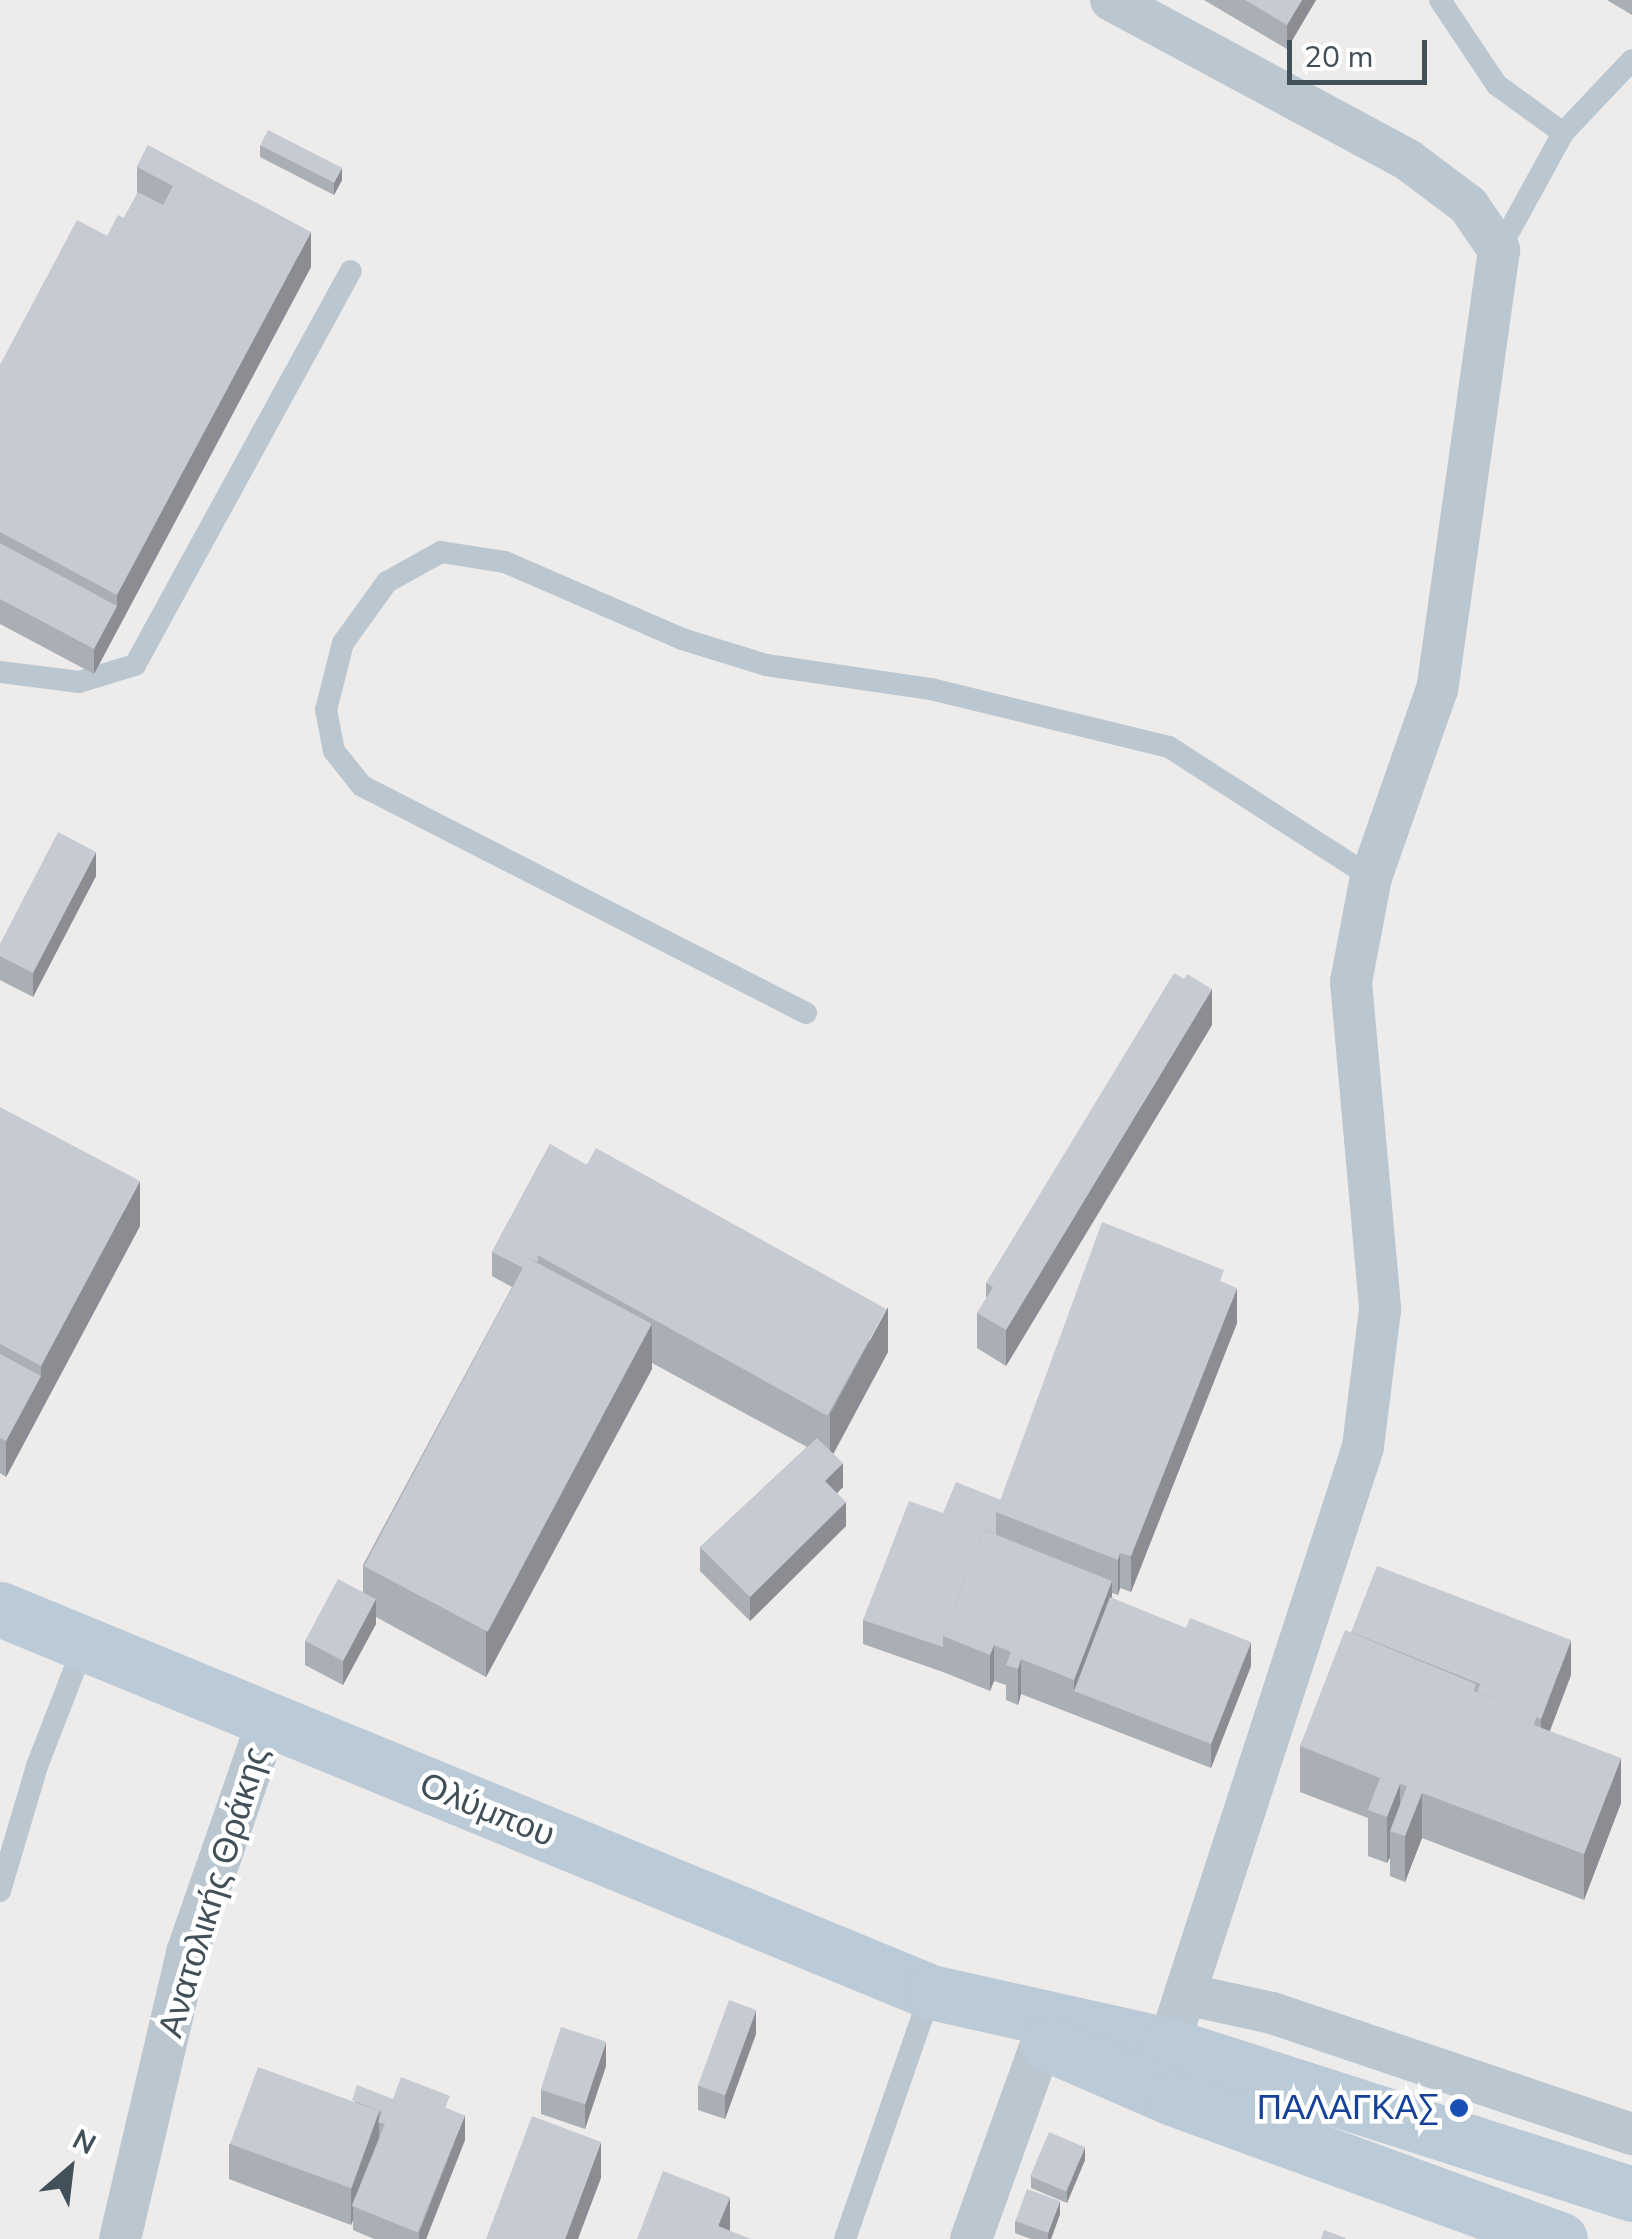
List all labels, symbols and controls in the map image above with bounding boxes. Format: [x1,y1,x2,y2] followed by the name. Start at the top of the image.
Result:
[1292,20,1432,82] scale bar
[1304,37,1373,78] text: 20 m
[150,1742,278,2042] street label: Ανατολικής Θράκης
[413,1764,561,1856] street label: Ολύμπου
[1257,2087,1439,2129] place label: ΠΑΛΑΓΚΑΣ
[1448,2097,1470,2119] marker: ΠΑΛΑΓΚΑΣ
[20,2119,120,2219] north arrow
[66,2121,102,2164] text: N

